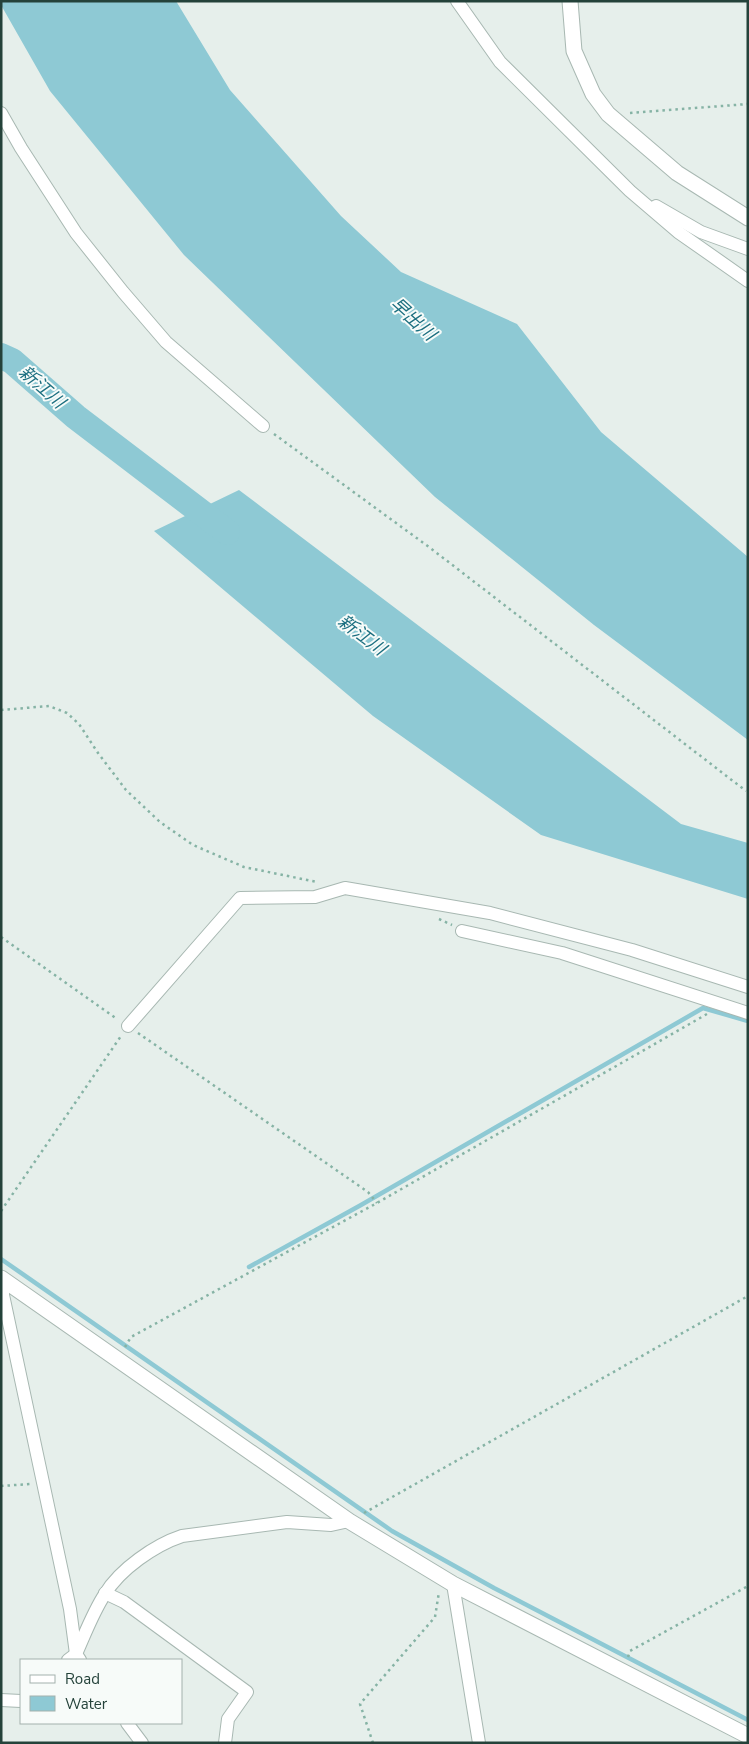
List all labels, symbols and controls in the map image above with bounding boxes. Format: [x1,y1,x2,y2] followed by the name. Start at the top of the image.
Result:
[385,292,443,347] water label: 早出川
[14,360,72,415] water label: 新江川
[333,609,392,662] water label: 新江川
[20,1659,182,1724] legend
[65,1669,100,1689] text: Road
[65,1694,108,1714] text: Water

